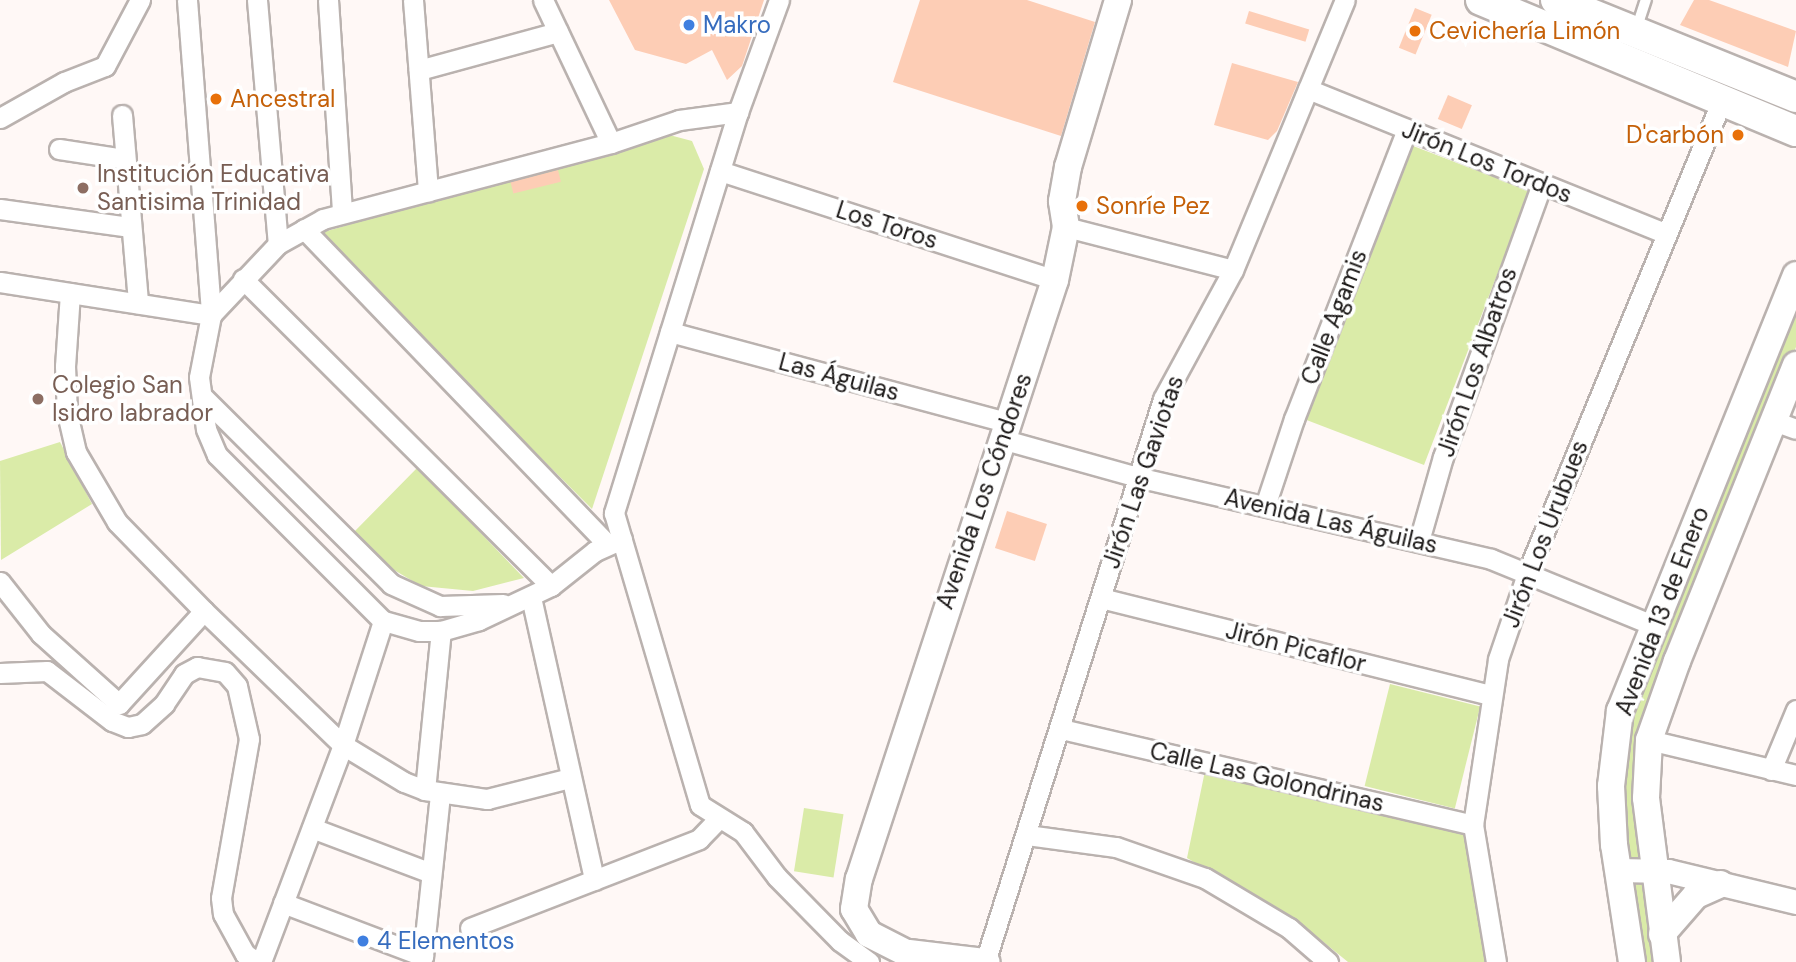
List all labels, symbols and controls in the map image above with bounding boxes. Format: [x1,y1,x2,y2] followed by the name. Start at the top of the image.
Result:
[703,11,771,39] place label: Makro
[681,17,697,33] marker: Makro
[1429,17,1620,45] place label: Cevichería Limón
[1407,23,1423,39] marker: Cevichería Limón
[230,85,335,113] place label: Ancestral
[208,91,224,107] marker: Ancestral
[1398,115,1576,209] street label: Jirón Los Tordos
[1626,121,1724,149] place label: D'carbón
[1730,127,1746,143] marker: D'carbón
[97,160,329,216] place label: Institución Educativa Santisima Trinidad
[75,180,91,196] marker: Institución Educativa Santisima Trinidad
[1096,192,1210,220] place label: Sonríe Pez
[833,195,941,255] street label: Los Toros
[1074,198,1090,214] marker: Sonríe Pez
[1295,245,1373,389] street label: Calle Agamis
[1431,263,1523,461] street label: Jirón Los Albatros
[776,347,902,407] street label: Las Águilas
[930,369,1038,613] street label: Avenida Los Cóndores
[52,371,213,427] place label: Colegio San Isidro labrador
[1096,372,1190,572] street label: Jirón Las Gaviotas
[30,391,46,407] marker: Colegio San Isidro labrador
[1496,436,1594,632] street label: Jirón Los Urubues
[1222,482,1440,560] street label: Avenida Las Águilas
[1609,503,1715,719] street label: Avenida 13 de Enero
[1223,616,1369,678] street label: Jirón Picaflor
[1147,736,1387,818] street label: Calle Las Golondrinas
[377,927,515,955] place label: 4 Elementos
[355,933,371,949] marker: 4 Elementos

